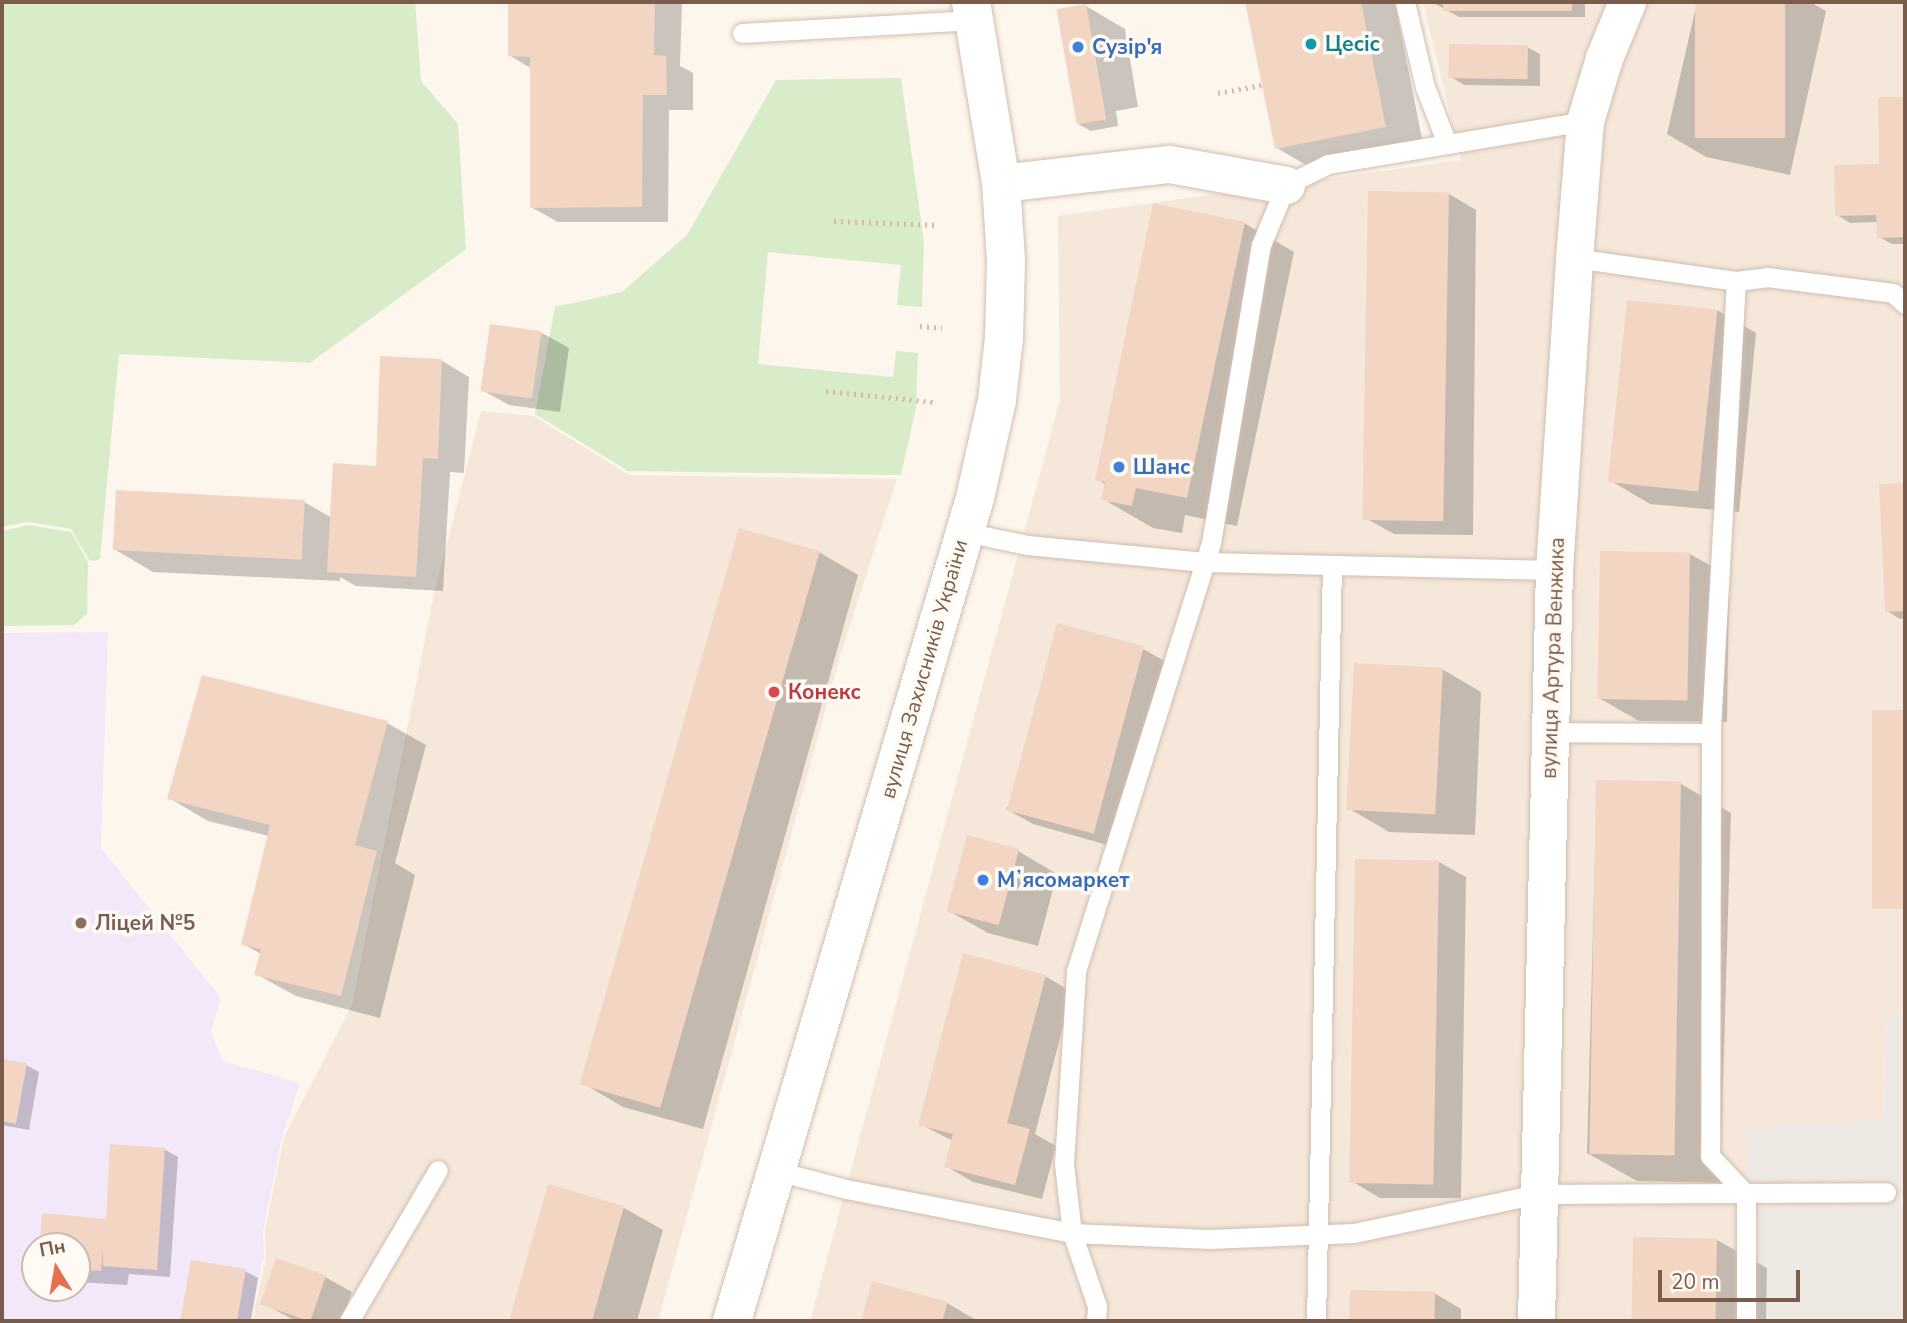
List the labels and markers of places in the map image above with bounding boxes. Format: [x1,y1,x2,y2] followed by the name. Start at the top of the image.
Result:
[1325,31,1380,57] place label: Цесіс
[1092,34,1162,60] place label: Сузір'я
[1303,36,1319,52] marker: Цесіс
[1070,39,1086,55] marker: Сузір'я
[1133,454,1190,480] place label: Шанс
[1111,459,1127,475] marker: Шанс
[788,679,861,705] place label: Конекс
[766,684,782,700] marker: Конекс
[997,867,1129,893] place label: Мʼясомаркет
[975,872,991,888] marker: Мʼясомаркет
[95,910,195,936] place label: Ліцей №5
[73,915,89,931] marker: Ліцей №5

